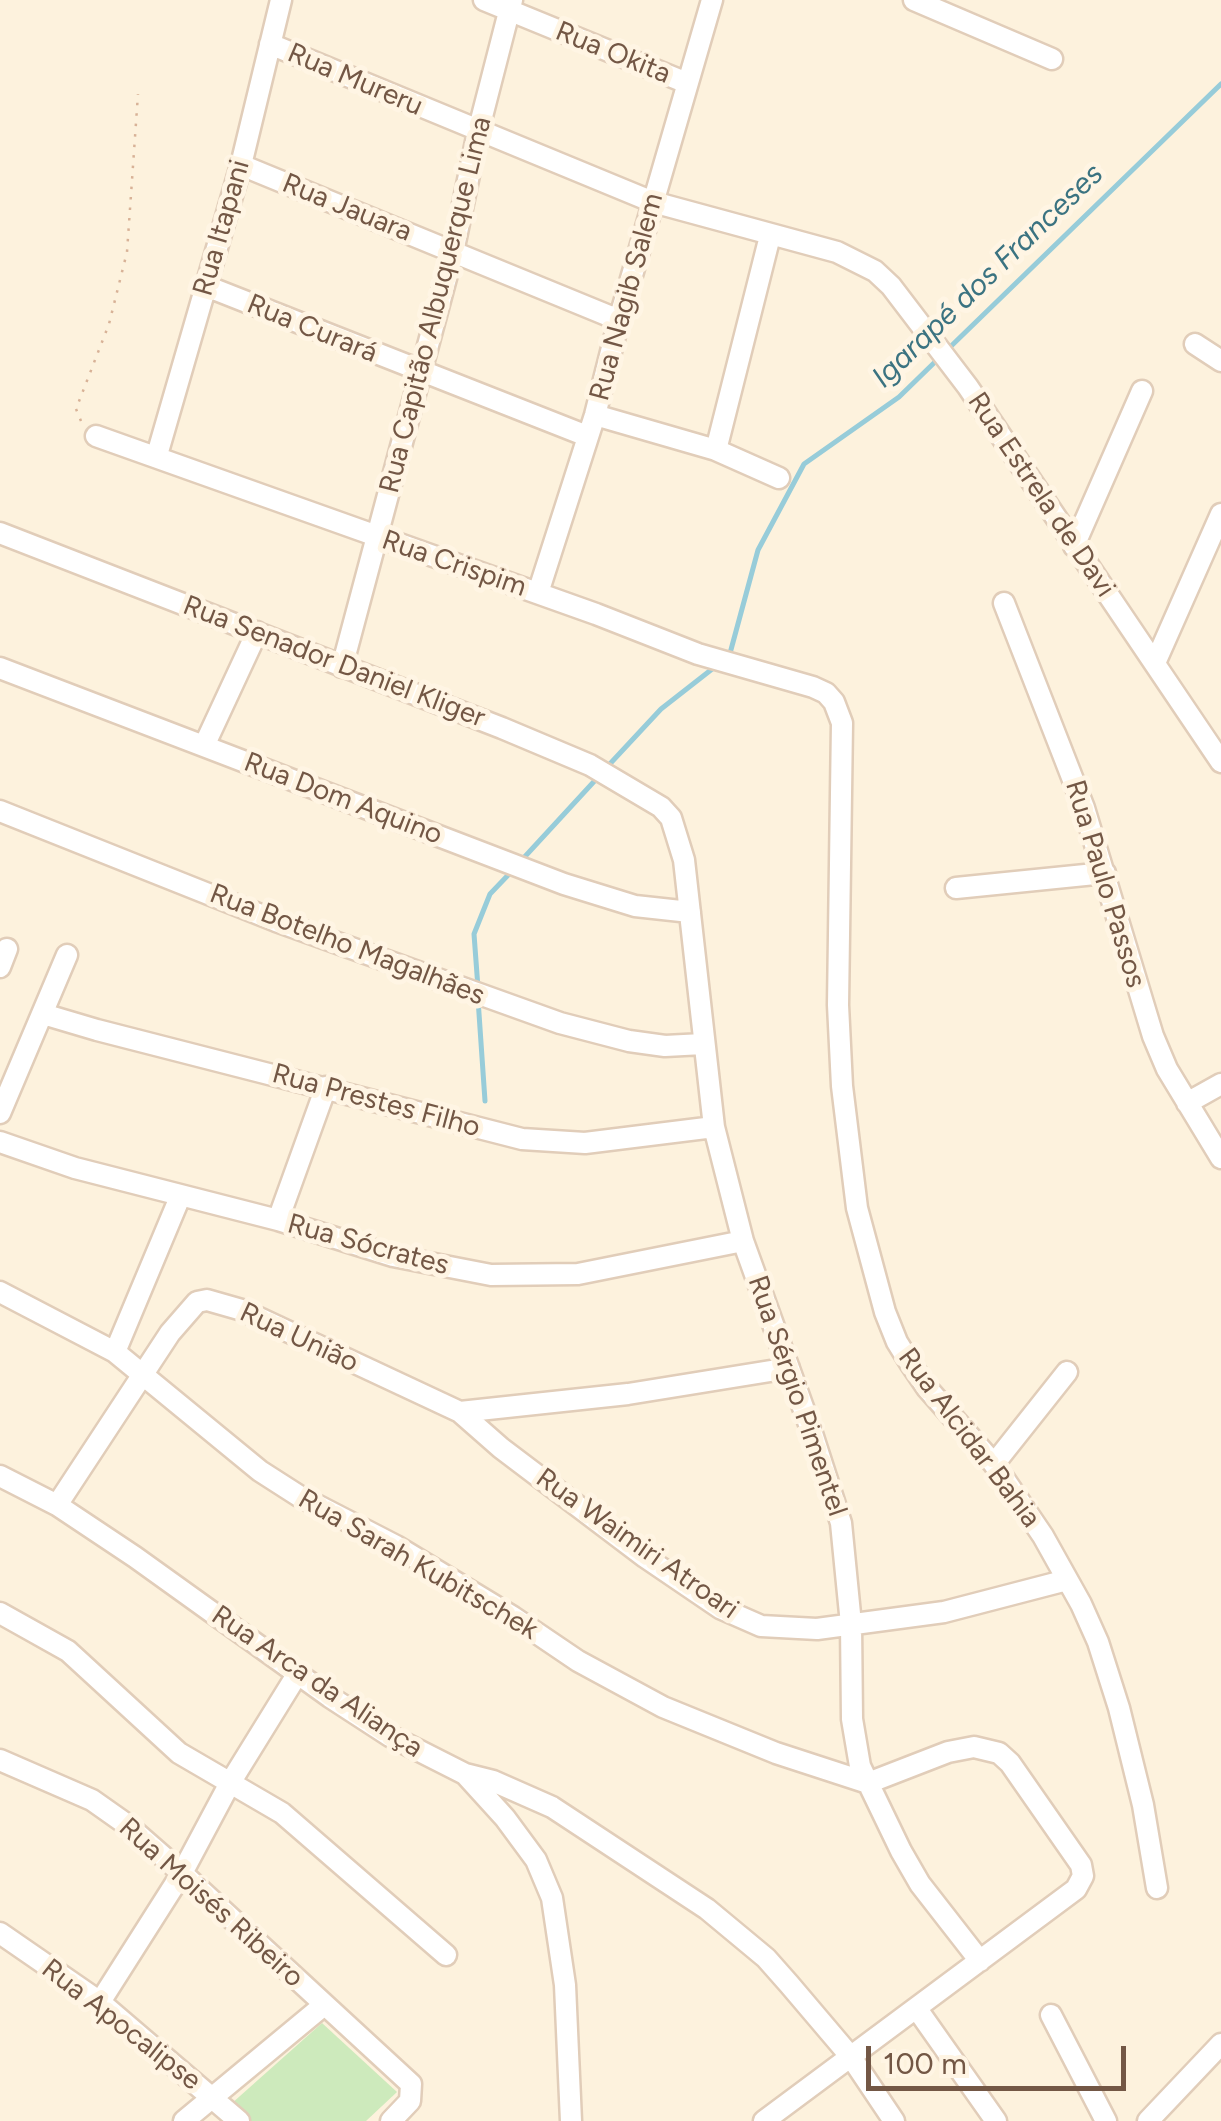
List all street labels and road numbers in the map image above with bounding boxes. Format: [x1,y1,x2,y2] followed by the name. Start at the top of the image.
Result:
[551,15,675,91] street label: Rua Okita
[282,37,428,123] street label: Rua Mureru
[373,113,499,497] street label: Rua Capitão Albuquerque Lima
[187,156,257,300] street label: Rua Itapani
[277,167,417,249] street label: Rua Jauara
[583,190,671,404] street label: Rua Nagib Salem
[242,288,382,370] street label: Rua Curará
[960,386,1122,604] street label: Rua Estrela de Davi
[377,524,531,604] street label: Rua Crispim
[178,589,490,735] street label: Rua Senador Daniel Kliger
[239,746,447,852] street label: Rua Dom Aquino
[1057,776,1153,992] street label: Rua Paulo Passos
[205,877,489,1013] street label: Rua Botelho Magalhães
[268,1057,484,1145] street label: Rua Prestes Filho
[284,1207,452,1283] street label: Rua Sócrates
[740,1271,854,1521] street label: Rua Sérgio Pimentel
[234,1296,364,1380] street label: Rua União
[891,1342,1047,1534] street label: Rua Alcidar Bahia
[529,1462,745,1626] street label: Rua Waimiri Atroari
[292,1483,544,1647] street label: Rua Sarah Kubitschek
[205,1599,429,1765] street label: Rua Arca da Aliança
[112,1811,310,1995] street label: Rua Moisés Ribeiro
[35,1952,207,2098] street label: Rua Apocalipse

